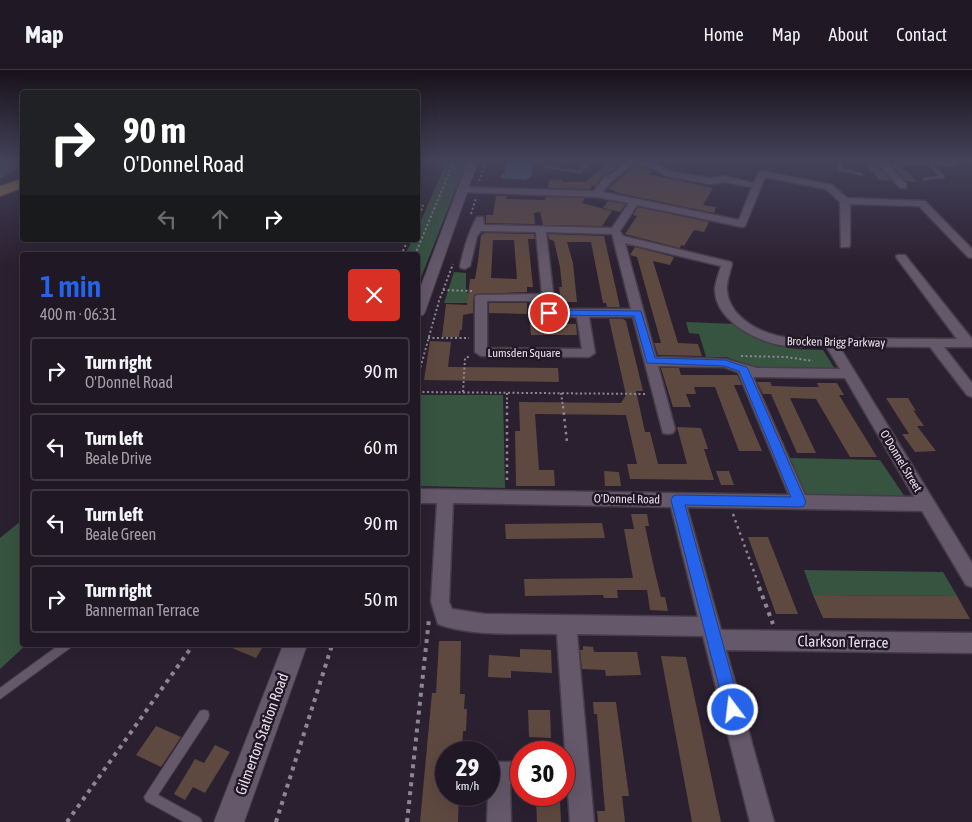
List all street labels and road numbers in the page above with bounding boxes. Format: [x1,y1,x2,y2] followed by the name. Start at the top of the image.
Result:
[787,334,885,350] street label: Brocken Brigg Parkway
[487,346,561,360] street label: Lumsden Square
[877,428,925,495] street label: O'Donnel Street
[594,491,660,507] street label: O'Donnel Road
[797,632,889,651] street label: Clarkson Terrace
[232,671,291,797] street label: Gilmerton Station Road

